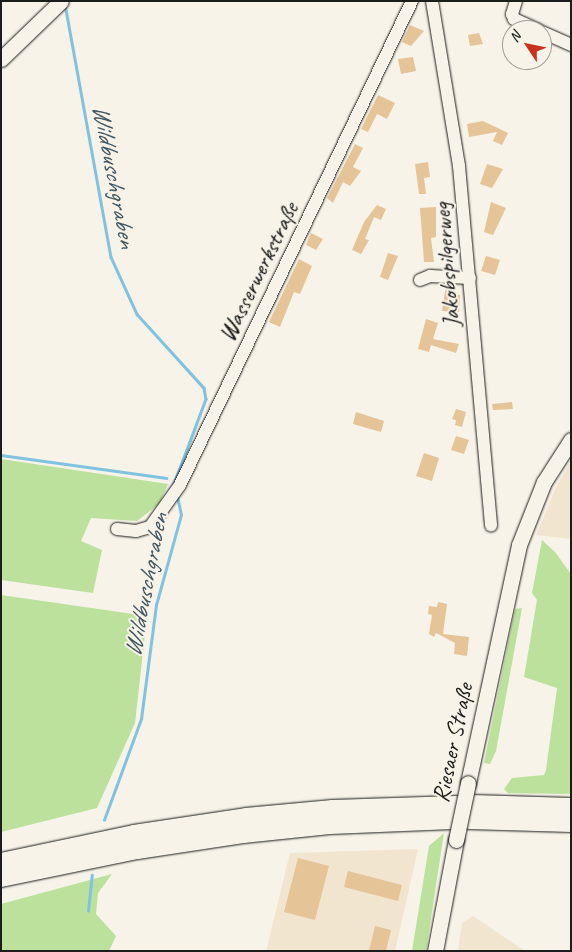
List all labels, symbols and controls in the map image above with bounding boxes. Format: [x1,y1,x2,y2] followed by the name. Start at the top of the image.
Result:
[502,20,552,70] north arrow
[506,29,524,45] text: N
[85,102,143,250] water label: Wildbuschgraben
[213,198,305,346] street label: Wasserwerkstraße
[427,202,467,328] street label: Jakobspilgerweg
[117,511,175,659] water label: Wildbuschgraben
[426,680,480,806] street label: Riesaer Straße

